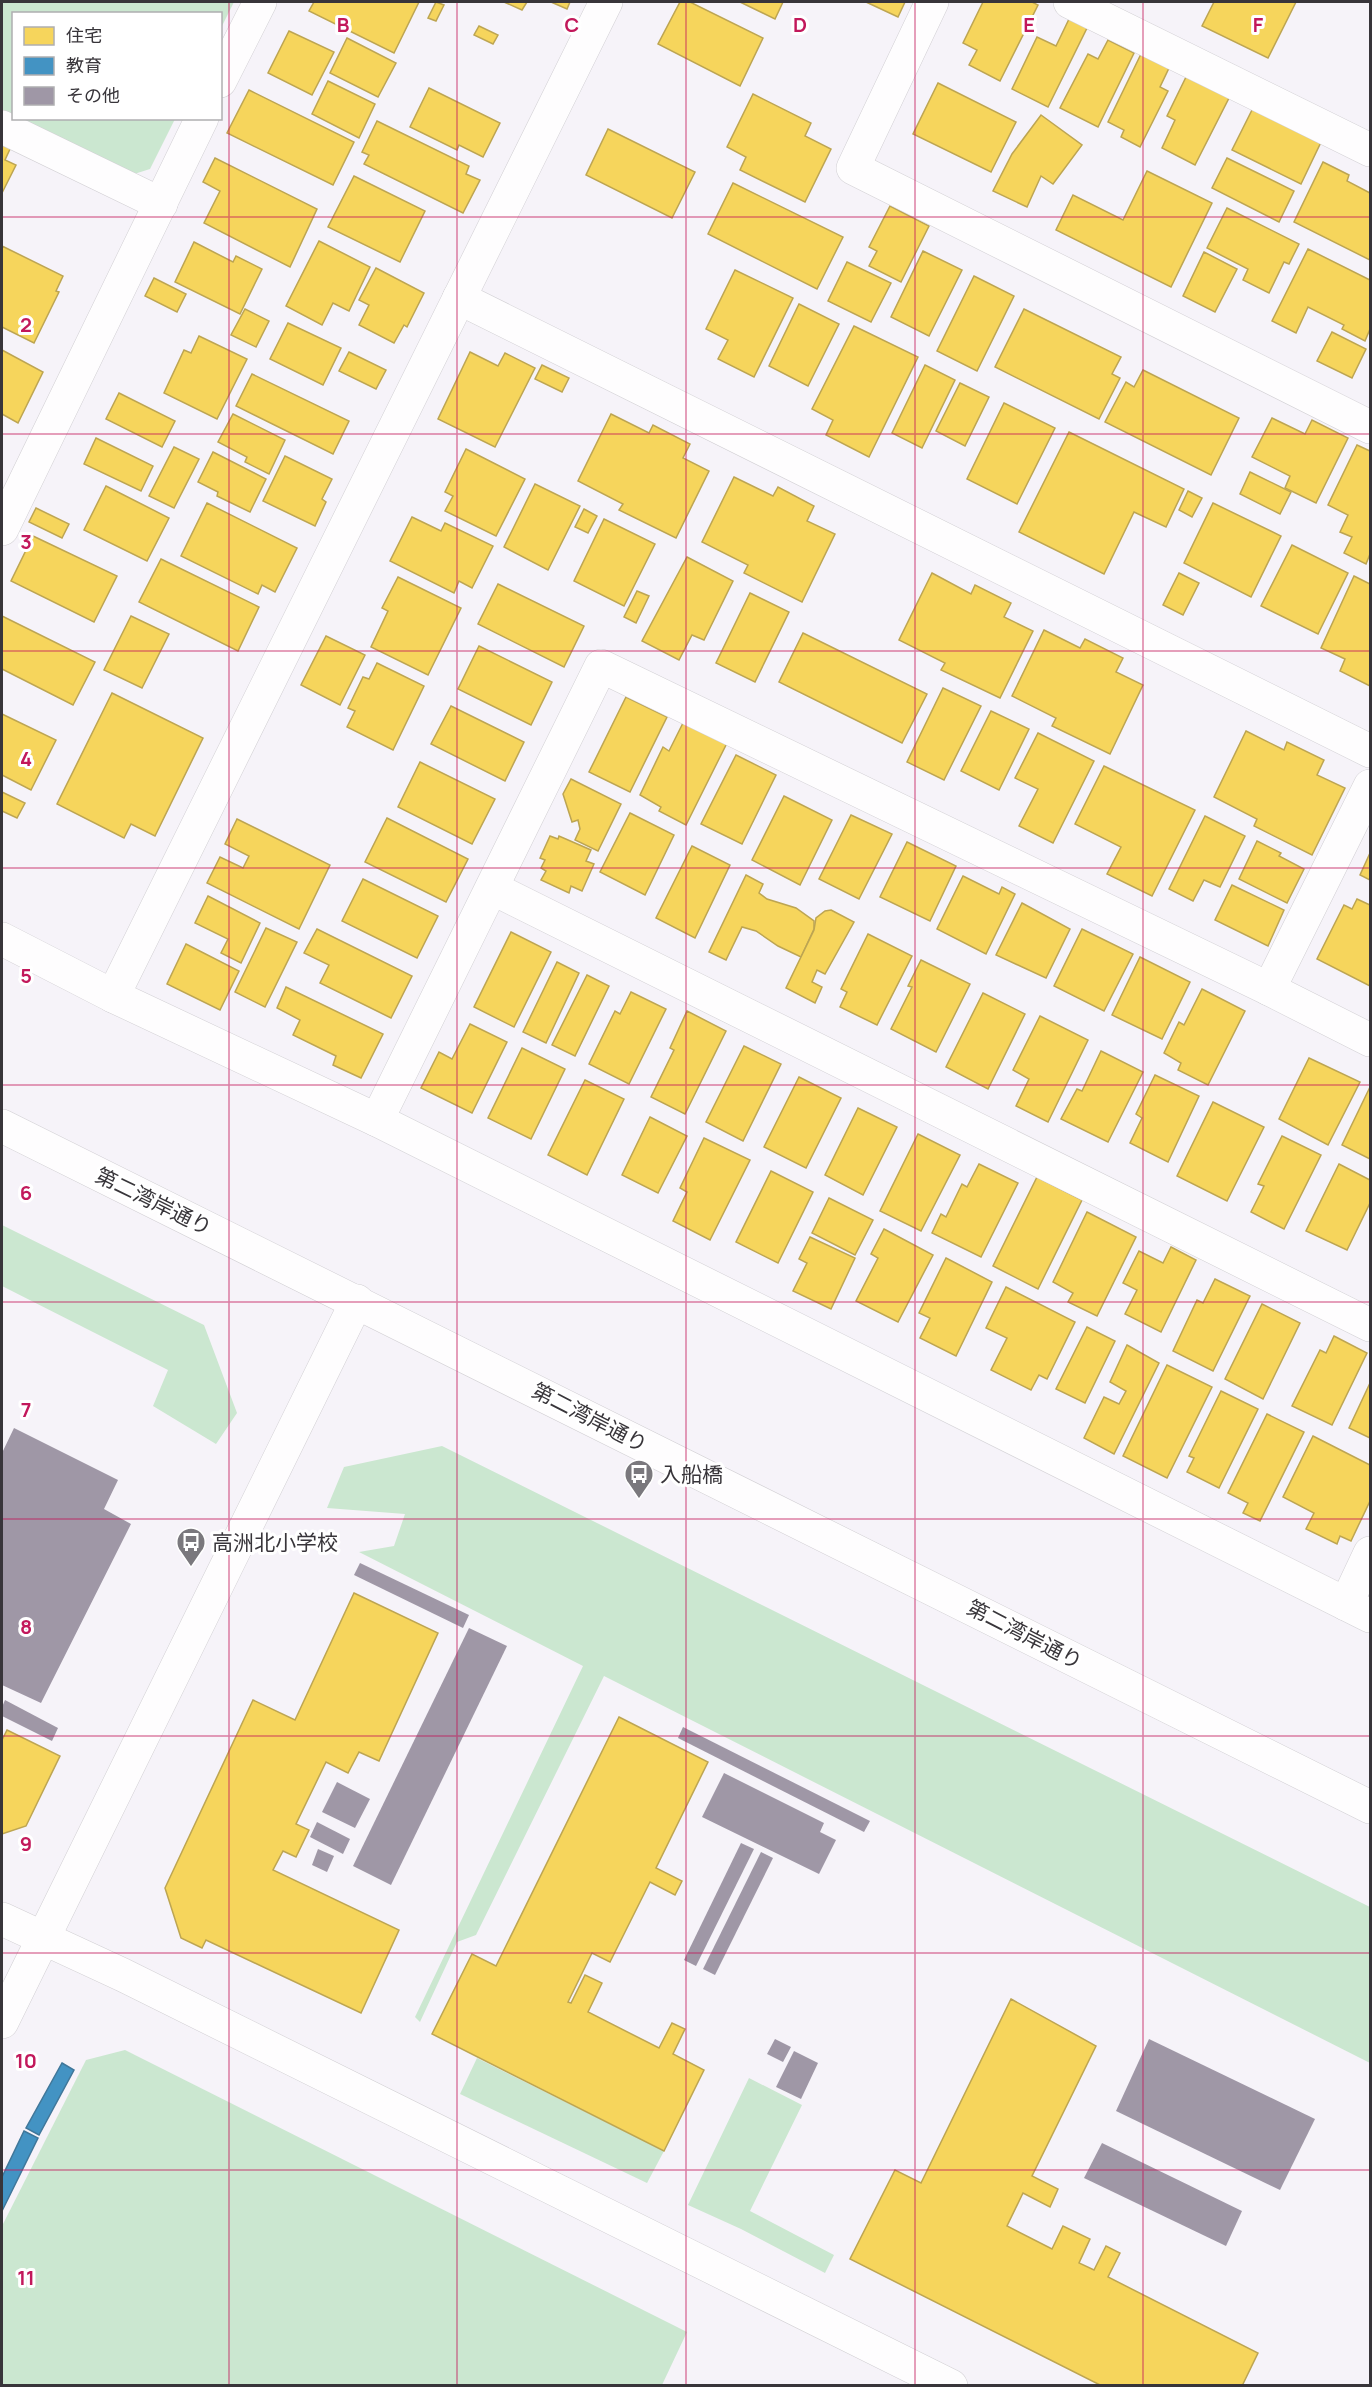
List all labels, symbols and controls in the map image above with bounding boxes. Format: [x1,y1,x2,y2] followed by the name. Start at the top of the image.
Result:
[337,11,350,38] text: B
[565,11,579,38] text: C
[793,11,807,38] text: D
[1023,11,1035,38] text: E
[1253,11,1264,38] text: F
[12,12,222,120] legend
[66,23,102,47] text: 住宅
[66,53,102,77] text: 教育
[66,83,120,107] text: その他
[20,311,32,338] text: 2
[20,528,32,555] text: 3
[20,745,32,772] text: 4
[20,962,32,989] text: 5
[91,1161,217,1241] street label: 第二湾岸通り
[20,1179,32,1206] text: 6
[528,1376,652,1458] street label: 第二湾岸通り
[21,1396,31,1423] text: 7
[623,1458,655,1500] bus stop icon: 入船橋
[660,1460,723,1488] place label: 入船橋
[175,1526,207,1568] bus stop icon: 高洲北小学校
[212,1528,338,1556] place label: 高洲北小学校
[963,1593,1087,1675] street label: 第二湾岸通り
[20,1613,32,1640] text: 8
[20,1830,32,1857] text: 9
[15,2047,37,2074] text: 10
[17,2264,35,2291] text: 11

